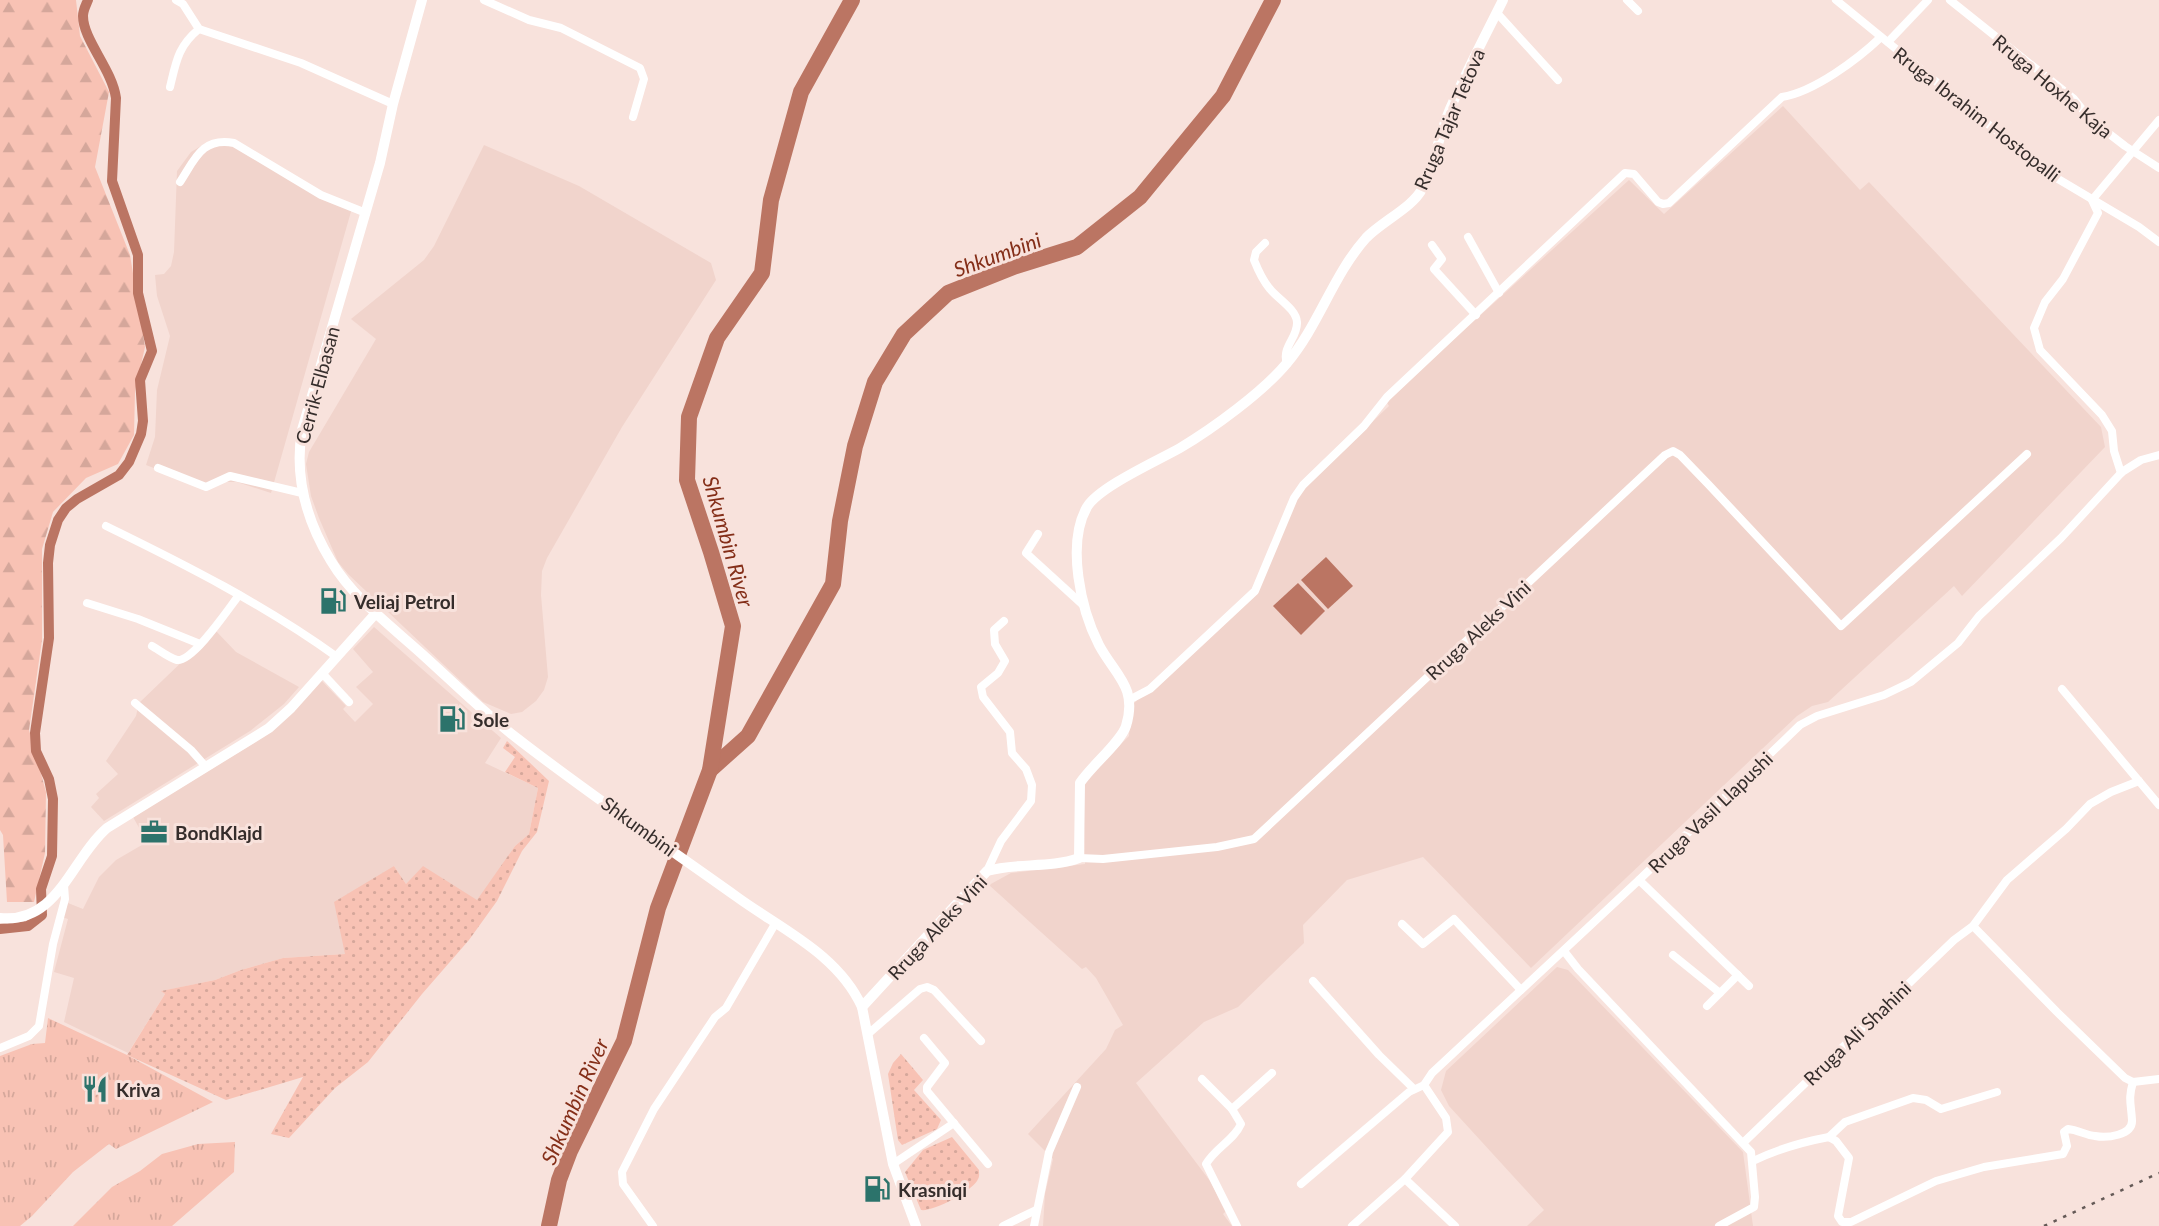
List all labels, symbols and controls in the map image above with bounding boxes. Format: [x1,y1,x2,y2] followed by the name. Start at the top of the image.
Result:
[1989,29,2117,143] street label: Rruga Hoxhe Kaja
[1889,42,2065,186] street label: Rruga Ibrahim Hostopalli
[1409,45,1489,193] street label: Rruga Tajar Tetova
[950,227,1044,281] water label: Shkumbini
[290,324,344,446] street label: Cerrik-Elbasan
[698,473,760,610] water label: Shkumbin River
[1421,576,1535,684] street label: Rruga Aleks Vini
[318,586,348,616] fuel station icon: Veliaj Petrol
[353,590,455,613] place label: Veliaj Petrol
[437,704,467,734] fuel station icon: Sole
[473,708,509,731] place label: Sole
[1643,747,1777,877] street label: Rruga Vasil Llapushi
[597,791,681,861] street label: Shkumbini
[139,817,169,847] office icon: BondKlajd
[175,821,263,844] place label: BondKlajd
[883,870,991,984] street label: Rruga Aleks Vini
[1799,976,1915,1090] street label: Rruga Ali Shahini
[535,1033,613,1168] water label: Shkumbin River
[80,1074,110,1104] restaurant icon: Kriva
[116,1078,160,1101] place label: Kriva
[862,1174,892,1204] fuel station icon: Krasniqi
[898,1178,967,1201] place label: Krasniqi

